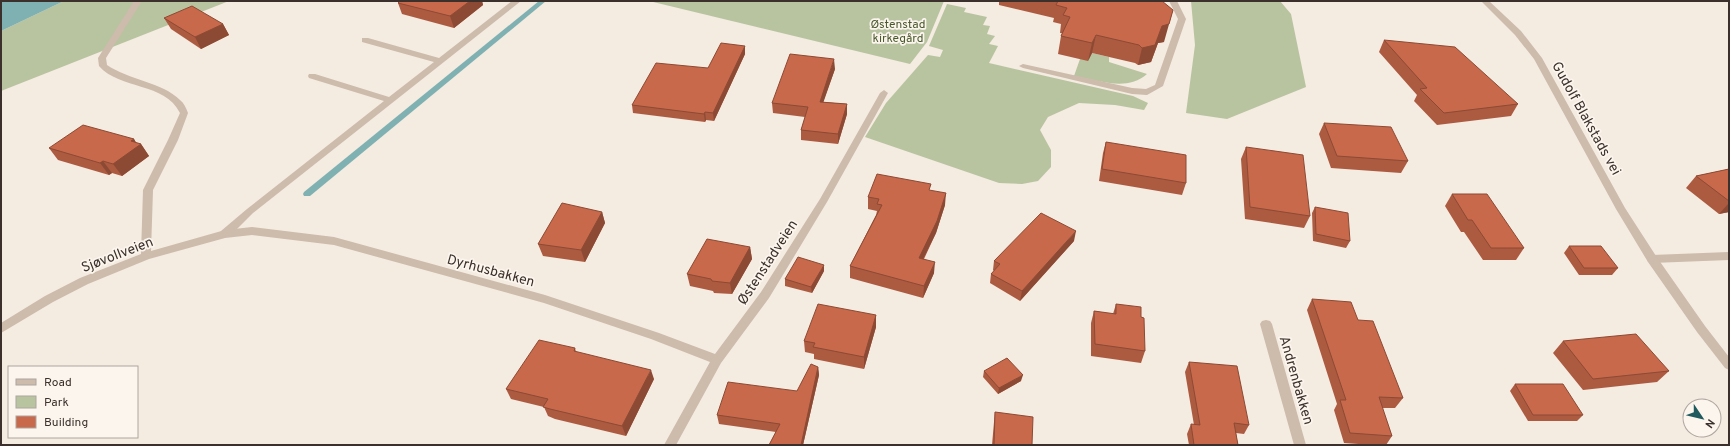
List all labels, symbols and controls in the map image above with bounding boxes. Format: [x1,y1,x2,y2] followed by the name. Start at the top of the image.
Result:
[871,17,925,47] park label: Østenstad kirkegård
[1547,59,1624,178] street label: Gudolf Blakstads vei
[735,217,802,308] street label: Østenstadveien
[79,234,156,277] street label: Sjøvollveien
[445,252,536,291] street label: Dyrhusbakken
[1275,334,1316,427] street label: Andrenbakken
[8,366,138,438] legend
[44,375,72,391] text: Road
[44,395,69,411] text: Park
[1682,398,1722,438] north arrow
[44,415,88,431] text: Building
[1701,416,1717,430] text: N

